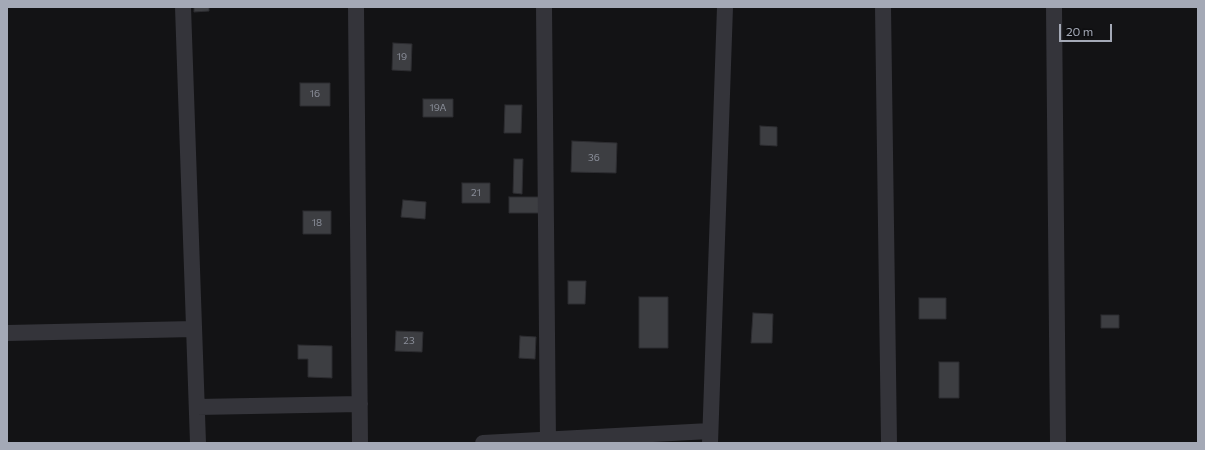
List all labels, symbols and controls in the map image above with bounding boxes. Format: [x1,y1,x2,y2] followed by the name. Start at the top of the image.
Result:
[1061,16,1114,42] scale bar
[1066,24,1093,38] text: 20 m
[397,51,407,63] house number: 19
[310,88,320,100] house number: 16
[429,102,447,114] house number: 19А
[588,152,600,164] house number: 36
[471,187,481,199] house number: 21
[312,217,322,229] house number: 18
[403,335,415,347] house number: 23

